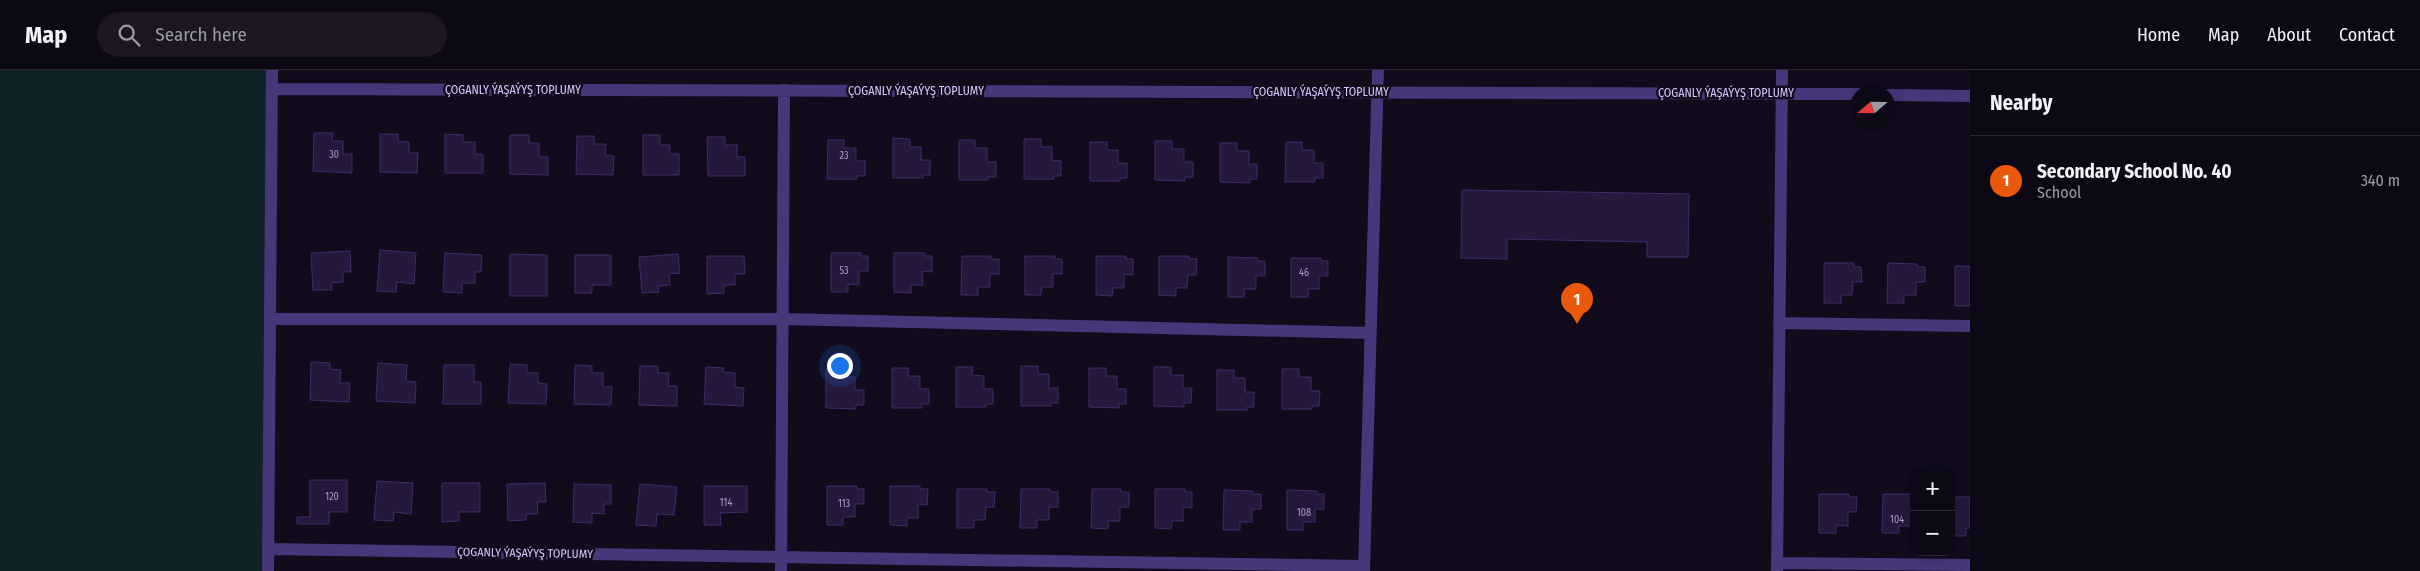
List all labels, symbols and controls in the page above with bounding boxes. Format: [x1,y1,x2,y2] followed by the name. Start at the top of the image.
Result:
[97,12,447,57] search box
[25,21,67,49] text: Map
[115,21,143,49] icon: search
[155,23,247,46] text: Search here
[2137,24,2180,46] text: Home
[2208,24,2239,46] text: Map
[2267,24,2311,46] text: About
[2339,24,2395,46] text: Contact
[445,82,581,97] street label: ÇOGANLY ÝAŞAÝYŞ TOPLUMY
[848,83,984,98] street label: ÇOGANLY ÝAŞAÝYŞ TOPLUMY
[1253,84,1389,99] street label: ÇOGANLY ÝAŞAÝYŞ TOPLUMY
[1658,85,1794,100] street label: ÇOGANLY ÝAŞAÝYŞ TOPLUMY
[1850,85,1895,130] north arrow
[1990,90,2052,116] text: Nearby
[329,149,339,161] house number: 30
[840,150,849,162] house number: 23
[2037,160,2232,183] text: Secondary School No. 40
[2003,171,2009,190] text: 1
[2361,171,2400,190] text: 340 m
[2037,183,2081,202] text: School
[839,265,849,277] house number: 53
[1299,267,1309,279] house number: 46
[1561,283,1593,324] pin: 1
[827,353,853,379] your location
[1910,466,1955,556] map controls
[1910,466,1955,511] button: +
[325,491,339,503] house number: 120
[720,497,732,509] house number: 114
[838,498,851,510] house number: 113
[1297,507,1311,519] house number: 108
[1910,511,1955,556] button: −
[1890,514,1904,526] house number: 104
[457,544,593,561] street label: ÇOGANLY ÝAŞAÝYŞ TOPLUMY

